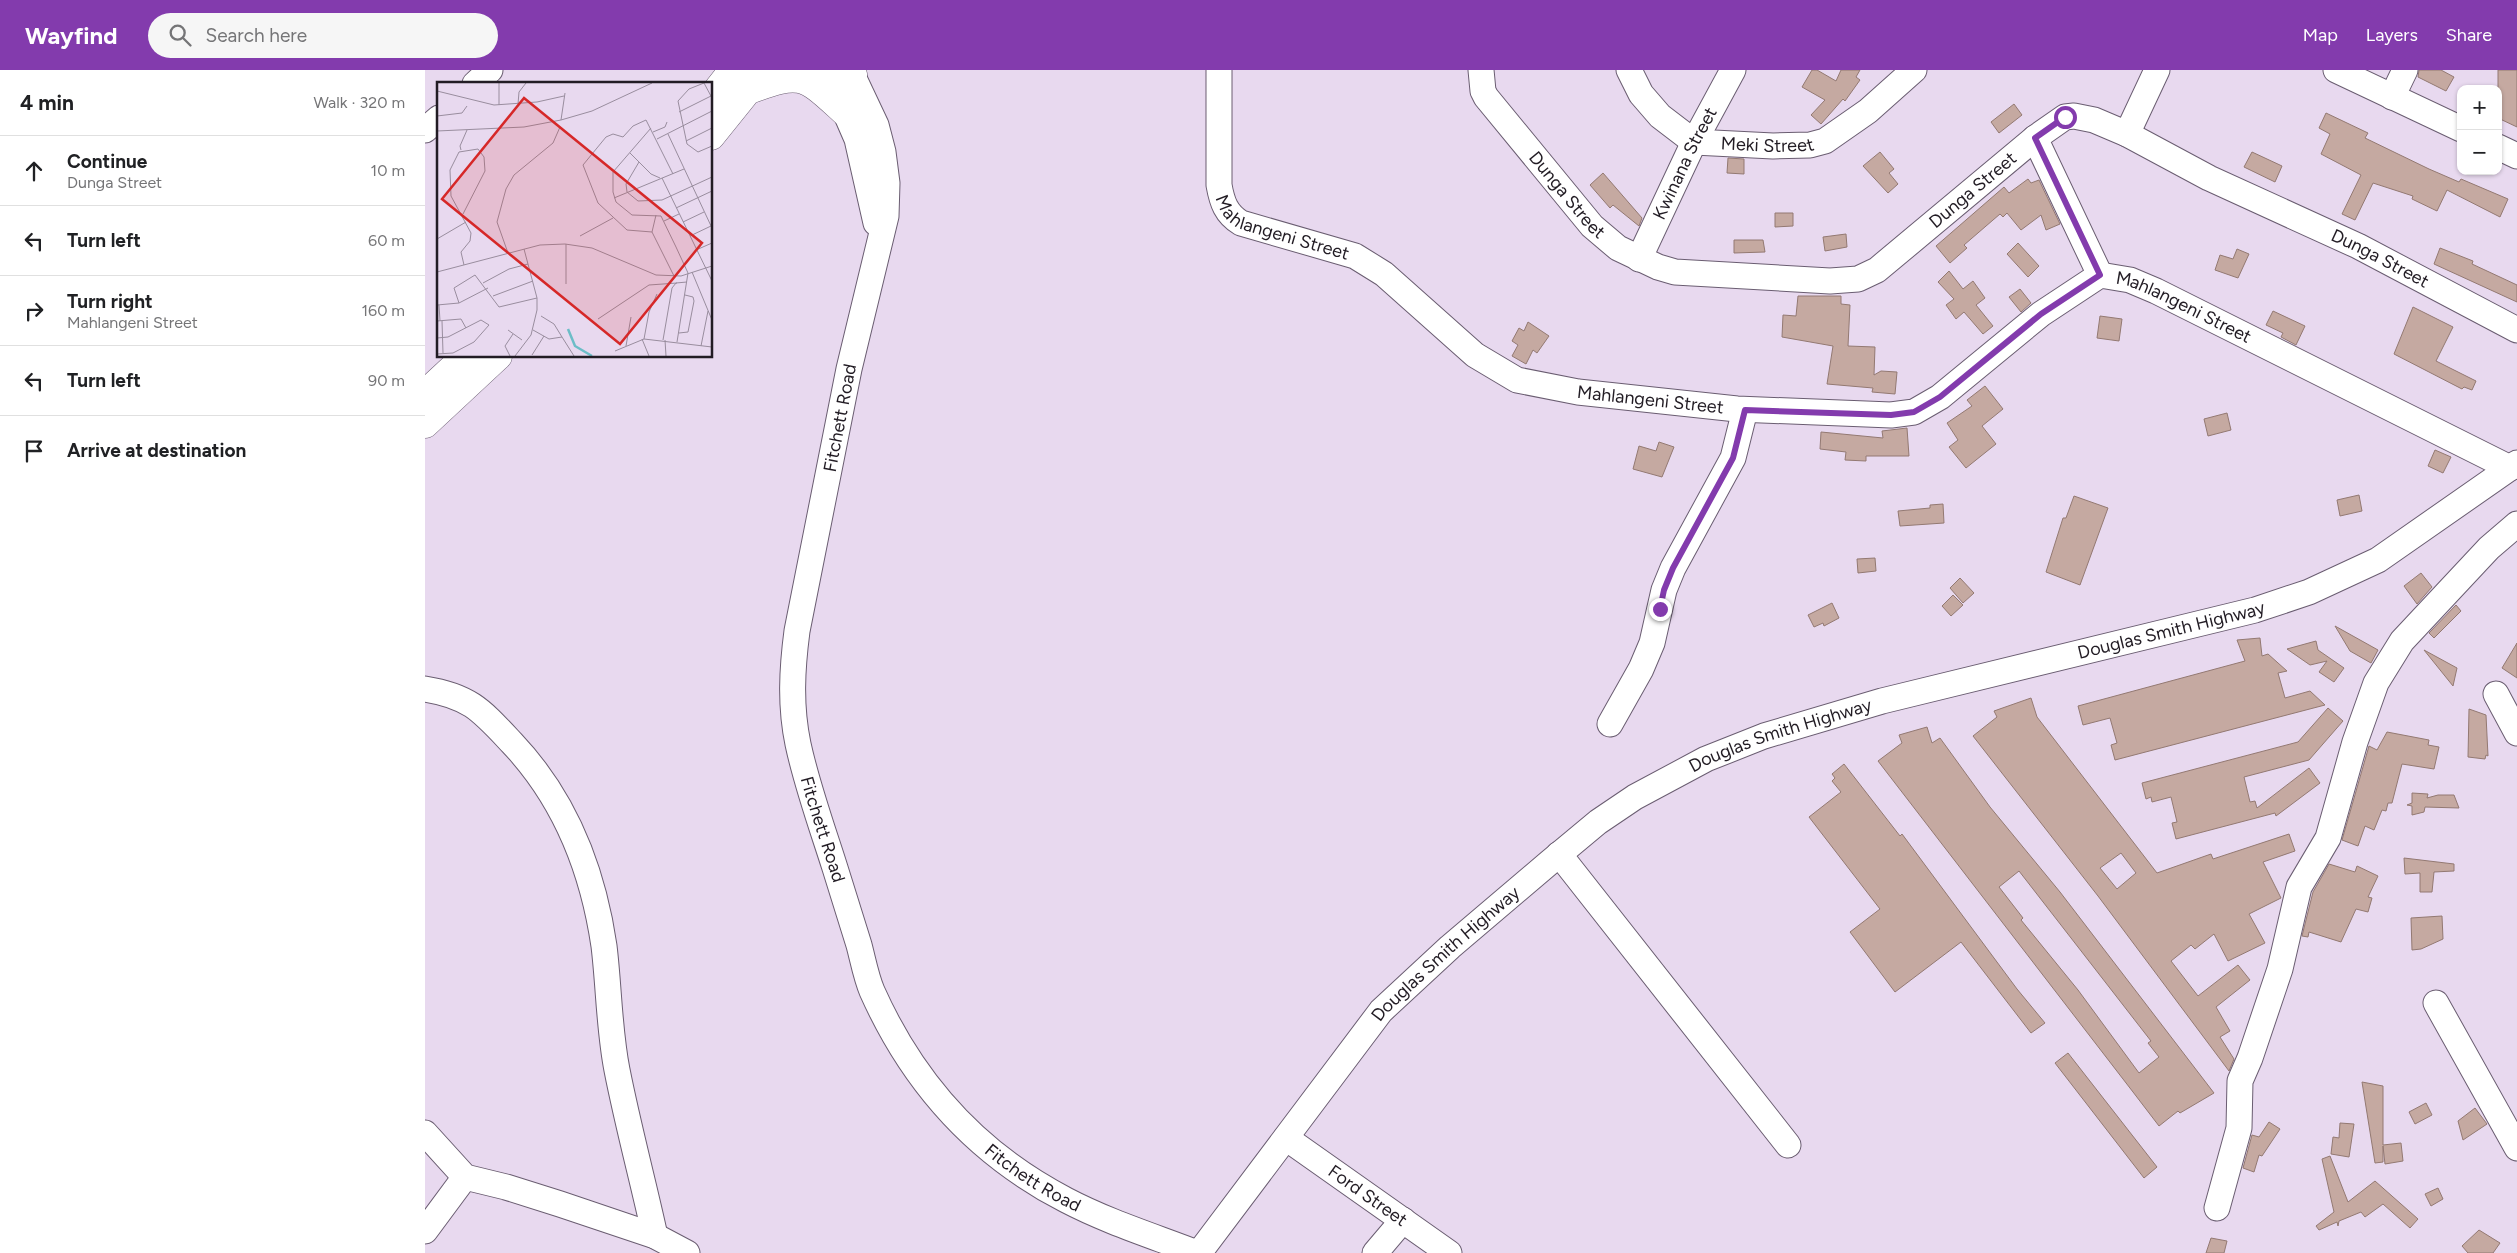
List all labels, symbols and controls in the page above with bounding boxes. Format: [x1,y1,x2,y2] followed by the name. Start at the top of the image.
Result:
[148,13,498,58] search box
[25,21,118,50] text: Wayfind
[166,21,194,49] icon: search
[206,24,307,47] text: Search here
[2303,24,2338,46] text: Map
[2366,24,2418,46] text: Layers
[2446,24,2492,46] text: Share
[437,82,713,358] inset map
[2457,85,2502,175] map controls
[2457,85,2502,130] button: +
[20,90,74,115] text: 4 min
[313,93,405,112] text: Walk · 320 m
[1648,103,1722,223] street label: Kwinana Street
[2054,106,2077,129] route start
[2457,130,2502,175] button: −
[1720,132,1817,157] street label: Meki Street
[1524,147,1610,243] street label: Dunga Street
[1925,147,2021,233] street label: Dunga Street
[67,150,147,173] text: Continue
[20,157,48,185] icon: ahead
[371,161,405,180] text: 10 m
[67,173,162,192] text: Dunga Street
[1210,191,1352,265] street label: Mahlangeni Street
[2328,224,2433,293] street label: Dunga Street
[20,227,48,255] icon: left
[67,229,141,252] text: Turn left
[368,231,405,250] text: 60 m
[2114,267,2255,348] street label: Mahlangeni Street
[67,290,153,313] text: Turn right
[20,297,48,325] icon: right
[362,301,405,320] text: 160 m
[67,313,198,332] text: Mahlangeni Street
[819,362,861,474] street label: Fitchett Road
[20,367,48,395] icon: left
[67,369,141,392] text: Turn left
[368,371,405,390] text: 90 m
[1576,381,1725,419] street label: Mahlangeni Street
[20,437,48,465] icon: arrive
[67,439,246,462] text: Arrive at destination
[2075,596,2268,664] street label: Douglas Smith Highway
[1649,598,1672,621] route end
[1685,694,1875,777] street label: Douglas Smith Highway
[796,774,850,885] street label: Fitchett Road
[1366,881,1525,1025] street label: Douglas Smith Highway
[980,1139,1084,1217] street label: Fitchett Road
[1324,1160,1412,1231] street label: Ford Street

